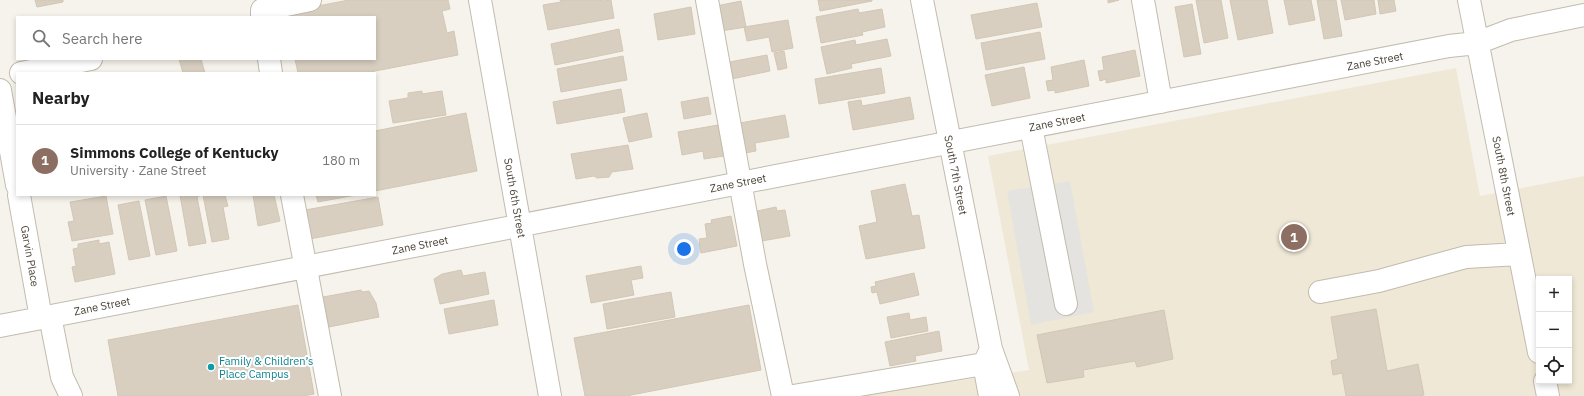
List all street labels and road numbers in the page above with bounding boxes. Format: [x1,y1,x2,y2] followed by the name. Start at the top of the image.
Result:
[1346,49,1405,73] street label: Zane Street
[1028,110,1087,134] street label: Zane Street
[941,134,971,216] street label: South 7th Street
[1489,135,1519,217] street label: South 8th Street
[501,157,529,239] street label: South 6th Street
[709,171,768,195] street label: Zane Street
[18,224,42,288] street label: Garvin Place
[391,233,450,257] street label: Zane Street
[73,294,132,318] street label: Zane Street

